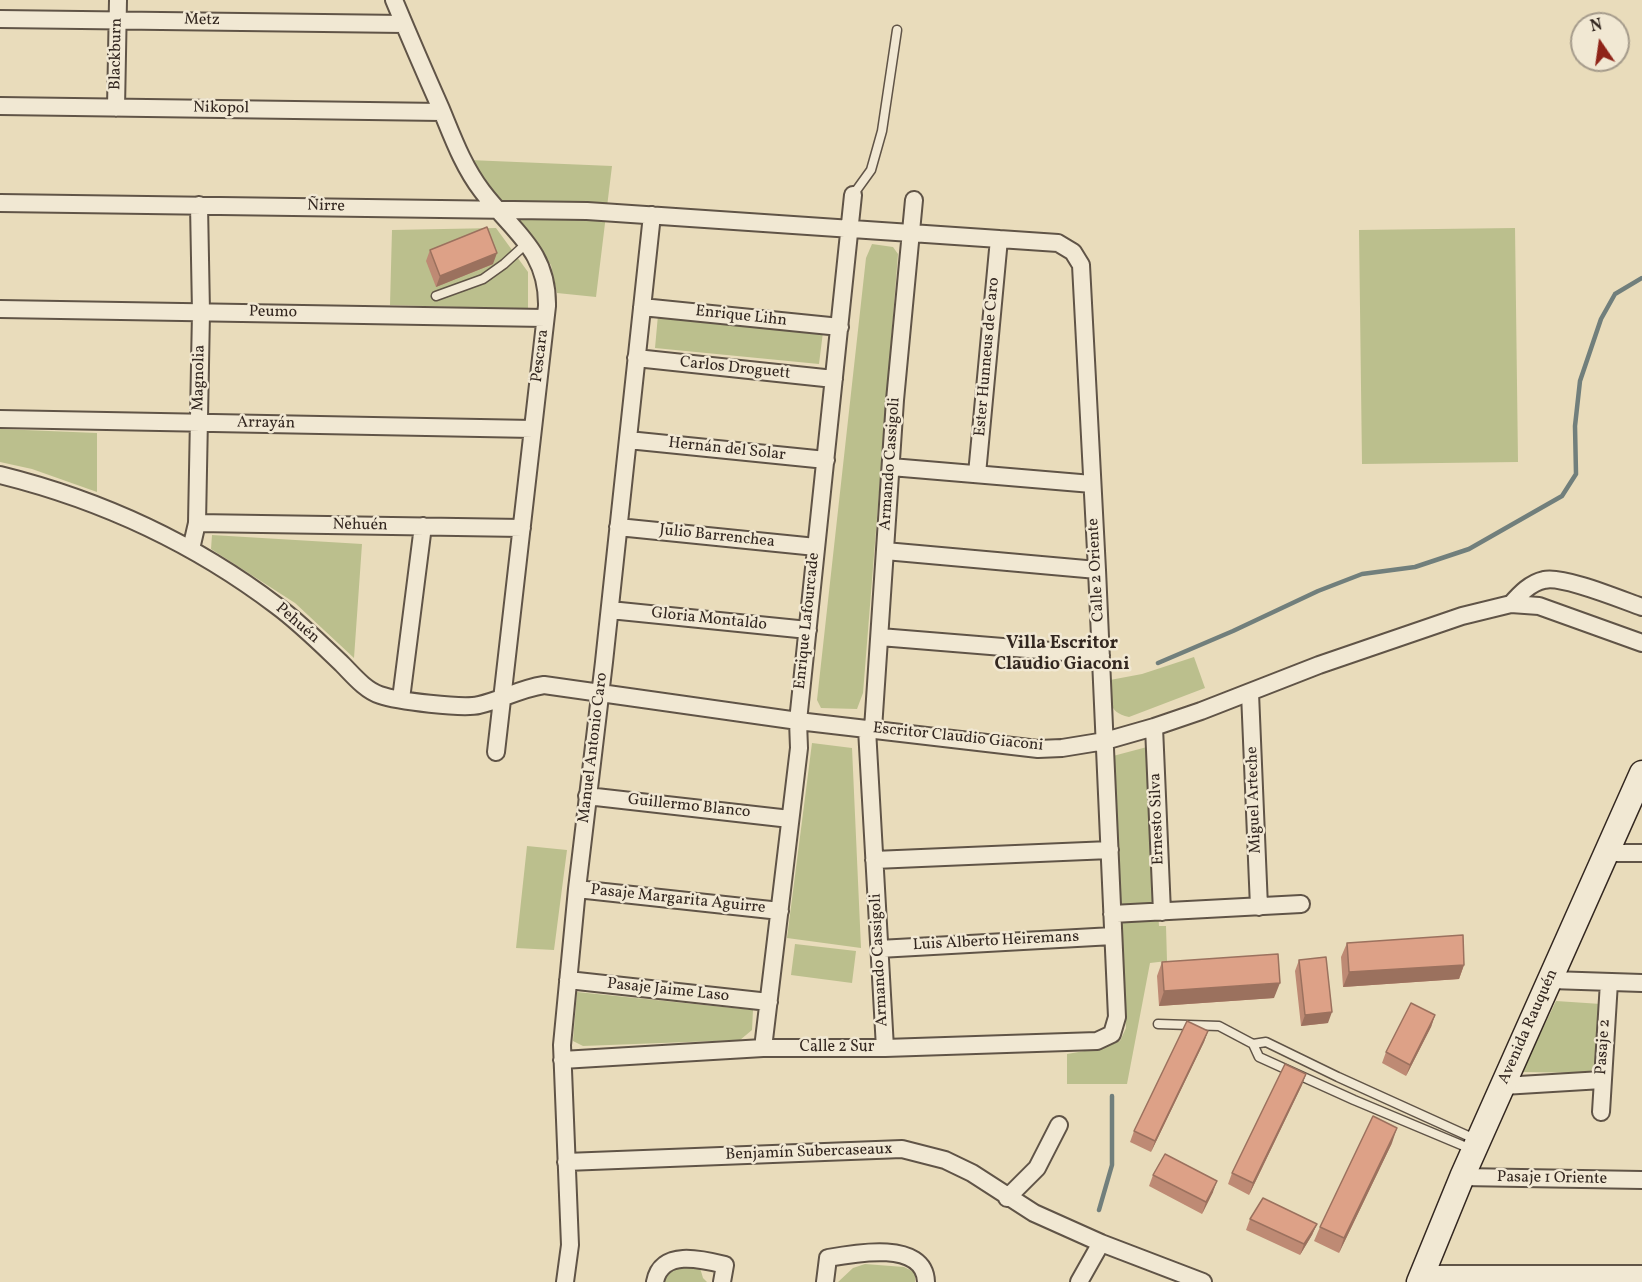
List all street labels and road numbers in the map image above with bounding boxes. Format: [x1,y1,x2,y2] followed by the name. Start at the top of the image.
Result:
[184,11,220,31] street label: Metz
[107,18,127,90] street label: Blackburn
[193,99,249,119] street label: Nikopol
[307,197,345,217] street label: Ñirre
[971,277,1005,437] street label: Ester Hunneus de Caro
[249,303,297,323] street label: Peumo
[694,303,788,331] street label: Enrique Lihn
[528,328,554,384] street label: Pescara
[190,345,210,411] street label: Magnolia
[679,354,791,384] street label: Carlos Droguett
[877,397,905,531] street label: Armando Cassigoli
[237,414,295,434] street label: Arrayán
[667,434,787,466] street label: Hernán del Solar
[332,516,388,536] street label: Nehuén
[1085,518,1109,622] street label: Calle 2 Oriente
[658,521,776,553] street label: Julio Barrenchea
[791,552,825,690] street label: Enrique Lafourcade
[271,600,323,648] street label: Pehuén
[650,604,768,636] street label: Gloria Montaldo
[575,672,613,824] street label: Manuel Antonio Caro
[872,719,1044,757] street label: Escritor Claudio Giaconi
[1244,746,1266,854] street label: Miguel Arteche
[1147,773,1169,865] street label: Ernesto Silva
[627,791,751,823] street label: Guillermo Blanco
[590,881,766,919] street label: Pasaje Margarita Aguirre
[867,893,893,1027] street label: Armando Cassigoli
[912,928,1080,956] street label: Luis Alberto Heiremans
[1495,967,1563,1087] street label: Avenida Rauquén
[606,975,730,1007] street label: Pasaje Jaime Laso
[1592,1018,1616,1076] street label: Pasaje 2
[799,1038,875,1058] street label: Calle 2 Sur
[725,1140,893,1166] street label: Benjamín Subercaseaux
[1497,1168,1607,1190] street label: Pasaje 1 Oriente

